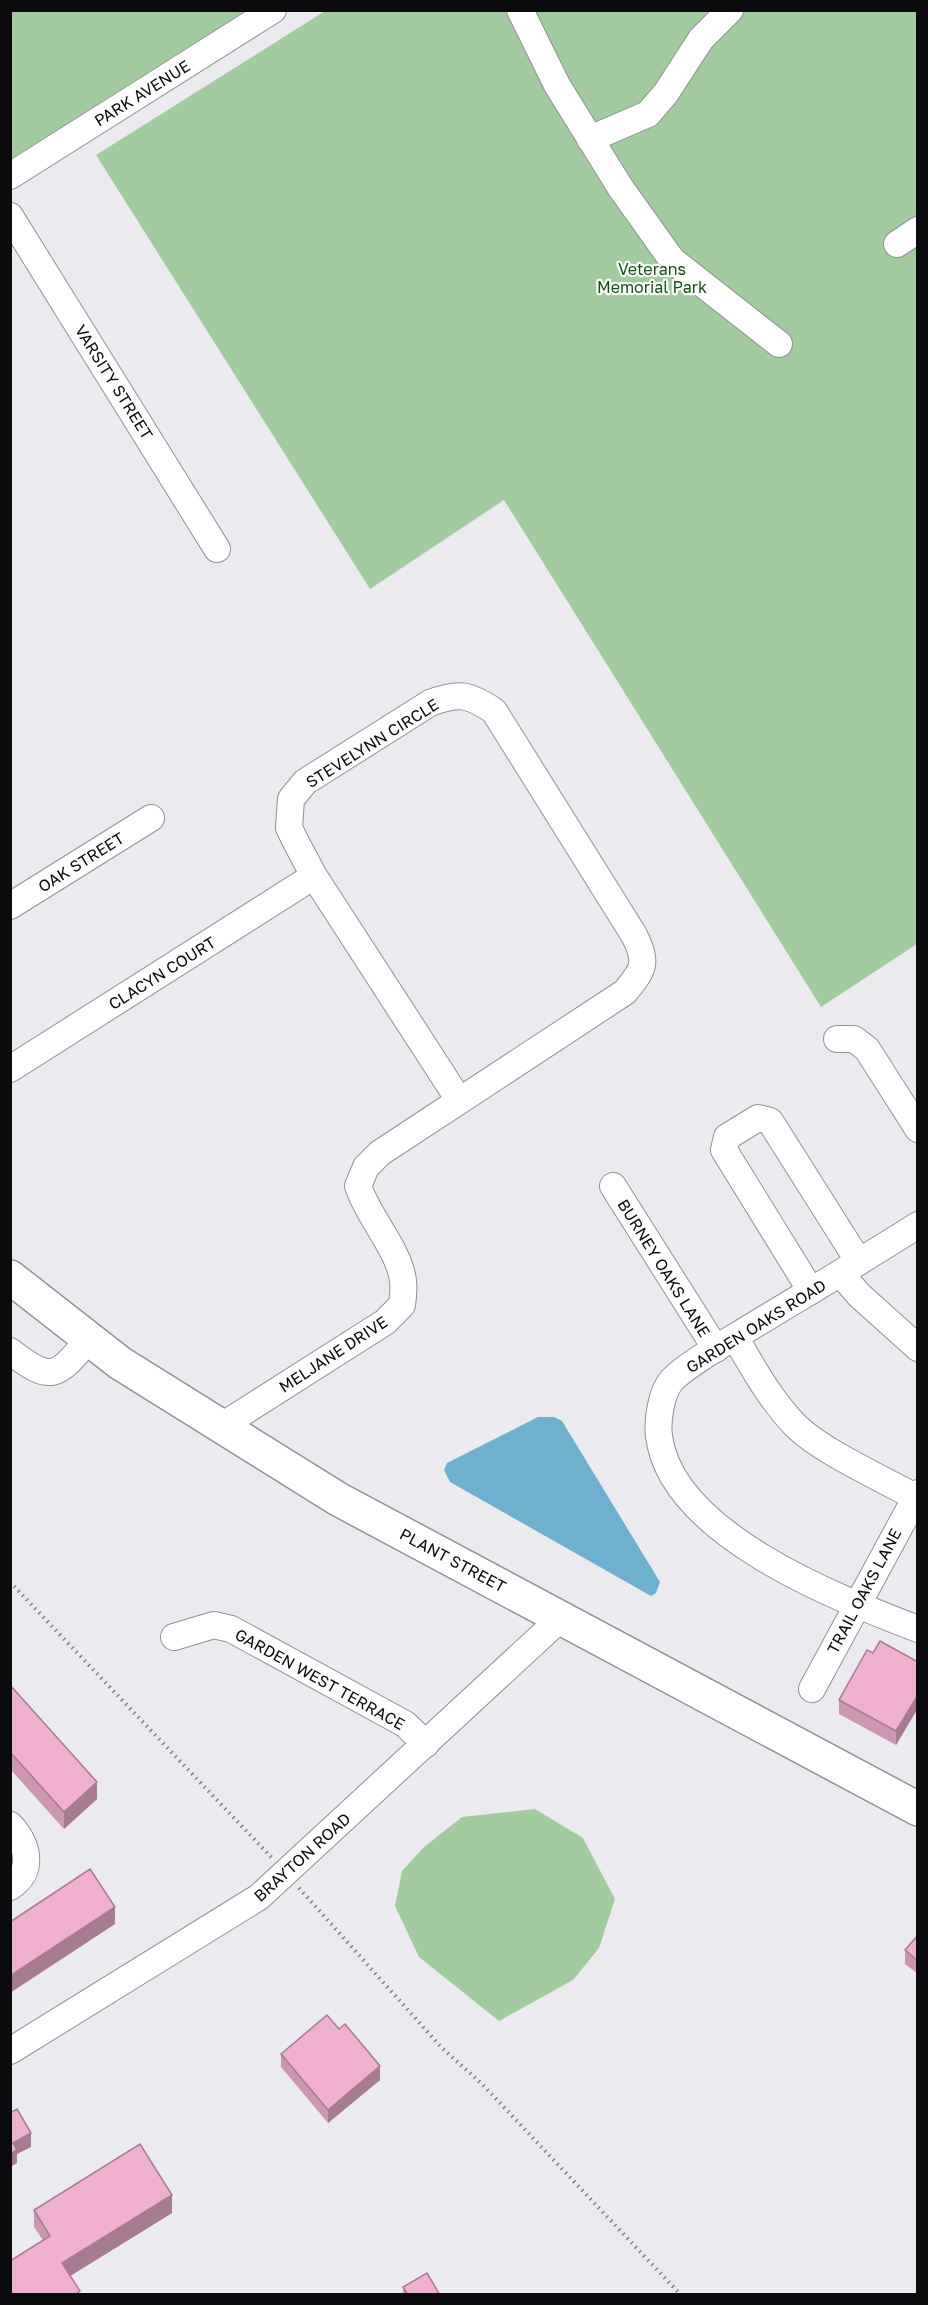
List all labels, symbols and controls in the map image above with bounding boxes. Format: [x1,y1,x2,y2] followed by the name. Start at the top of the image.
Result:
[90,56,194,130] street label: PARK AVENUE
[597,259,707,297] park label: Veterans Memorial Park
[71,321,157,443] street label: VARSITY STREET
[302,694,442,792] street label: STEVELYNN CIRCLE
[34,828,128,896] street label: OAK STREET
[105,932,219,1014] street label: CLACYN COURT
[613,1195,715,1341] street label: BURNEY OAKS LANE
[682,1275,830,1377] street label: GARDEN OAKS ROAD
[275,1311,391,1397] street label: MELJANE DRIVE
[396,1524,510,1596] street label: PLANT STREET
[823,1525,905,1657] street label: TRAIL OAKS LANE
[232,1624,408,1734] street label: GARDEN WEST TERRACE
[249,1808,355,1906] street label: BRAYTON ROAD

